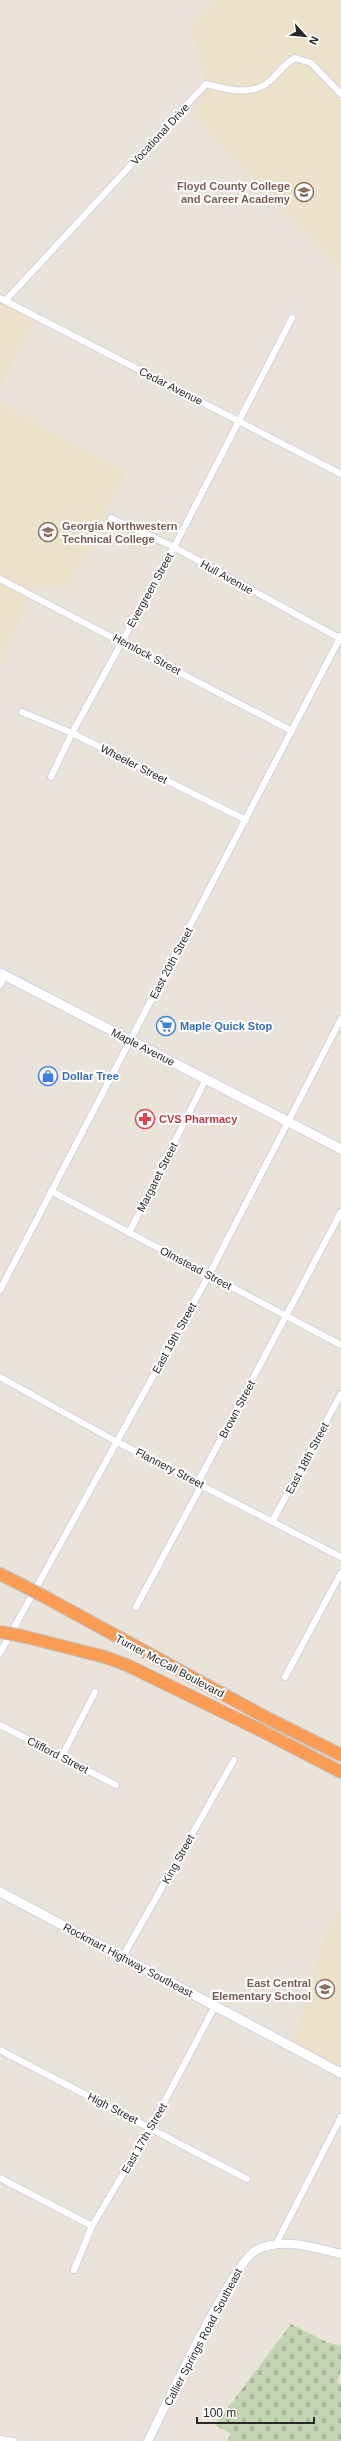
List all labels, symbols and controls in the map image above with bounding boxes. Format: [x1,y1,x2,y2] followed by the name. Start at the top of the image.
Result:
[285,16,325,56] north arrow
[307,34,321,47] text: N
[129,101,191,167] street label: Vocational Drive
[177,180,291,205] place label: Floyd County College and Career Academy
[293,181,315,203] school or university icon: Floyd County College and Career Academy
[137,365,205,407] street label: Cedar Avenue
[62,520,178,545] place label: Georgia Northwestern Technical College
[37,521,59,543] school or university icon: Georgia Northwestern Technical College
[125,551,175,629] street label: Evergreen Street
[199,558,255,596] street label: Hull Avenue
[111,631,183,677] street label: Hemlock Street
[99,742,169,786] street label: Wheeler Street
[147,925,195,1001] street label: East 20th Street
[155,1015,177,1037] supermarket icon: Maple Quick Stop
[180,1020,273,1032] place label: Maple Quick Stop
[109,1026,177,1068] street label: Maple Avenue
[37,1065,59,1087] shop icon: Dollar Tree
[62,1070,119,1082] place label: Dollar Tree
[134,1108,156,1130] pharmacy icon: CVS Pharmacy
[159,1113,238,1125] place label: CVS Pharmacy
[134,1140,180,1214] street label: Margaret Street
[158,1244,234,1292] street label: Olmstead Street
[150,1301,198,1375] street label: East 19th Street
[217,1378,257,1440] street label: Brown Street
[283,1420,331,1496] street label: East 18th Street
[134,1446,206,1490] street label: Flannery Street
[114,1632,226,1700] street label: Turner McCall Boulevard
[25,1734,91,1776] street label: Clifford Street
[160,1832,196,1886] street label: King Street
[61,1921,195,1999] street label: Rockmart Highway Southeast
[212,1977,311,2002] place label: East Central Elementary School
[314,1978,336,2000] school or university icon: East Central Elementary School
[86,2090,140,2126] street label: High Street
[119,2101,169,2175] street label: East 17th Street
[162,2266,244,2408] street label: Callier Springs Road Southeast
[197,2399,314,2425] scale bar
[203,2406,236,2420] text: 100 m

